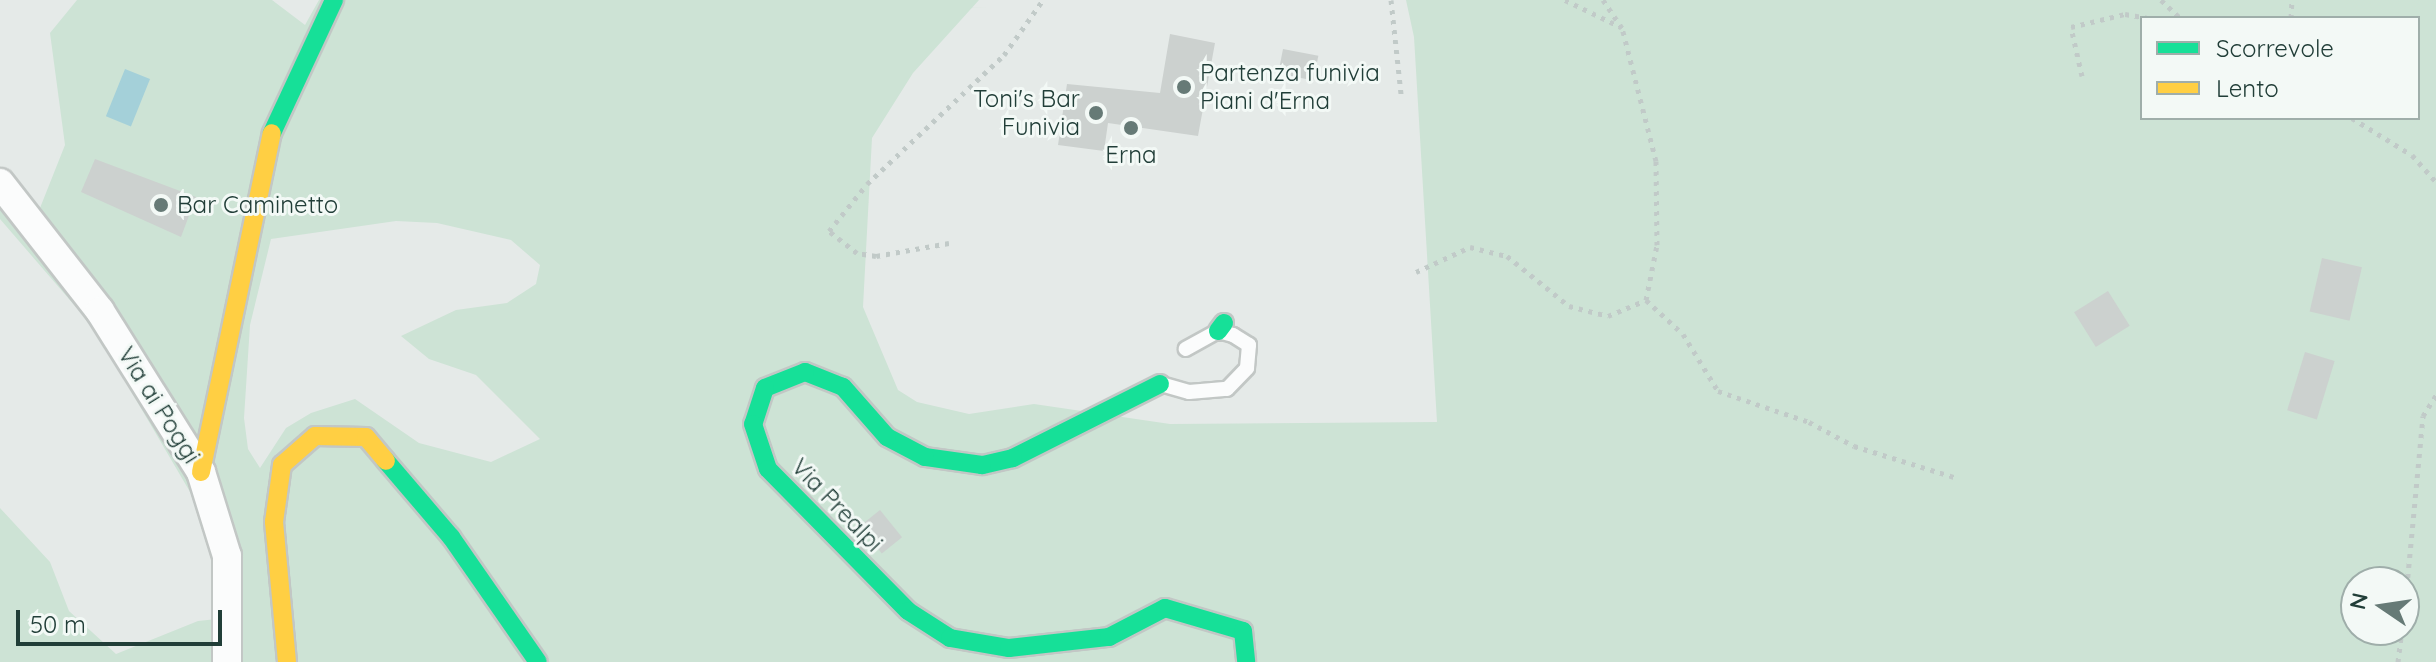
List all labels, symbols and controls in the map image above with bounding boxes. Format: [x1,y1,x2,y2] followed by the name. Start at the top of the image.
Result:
[2140,16,2420,120] legend
[2216,33,2334,63] text: Scorrevole
[1200,59,1380,115] place label: Partenza funivia Piani d'Erna
[2216,73,2279,103] text: Lento
[1175,78,1193,96] marker: Partenza funivia Piani d'Erna
[973,85,1080,141] place label: Toni's Bar Funivia
[1087,104,1105,122] marker: Toni's Bar Funivia
[1122,119,1140,137] marker: Erna
[1105,141,1157,169] place label: Erna
[177,191,338,219] place label: Bar Caminetto
[152,196,170,214] marker: Bar Caminetto
[112,341,206,469] street label: Via ai Poggi
[785,452,889,558] street label: Via Prealpi
[2340,566,2420,646] north arrow
[2343,590,2374,612] text: N
[20,594,226,644] scale bar
[30,609,86,639] text: 50 m

